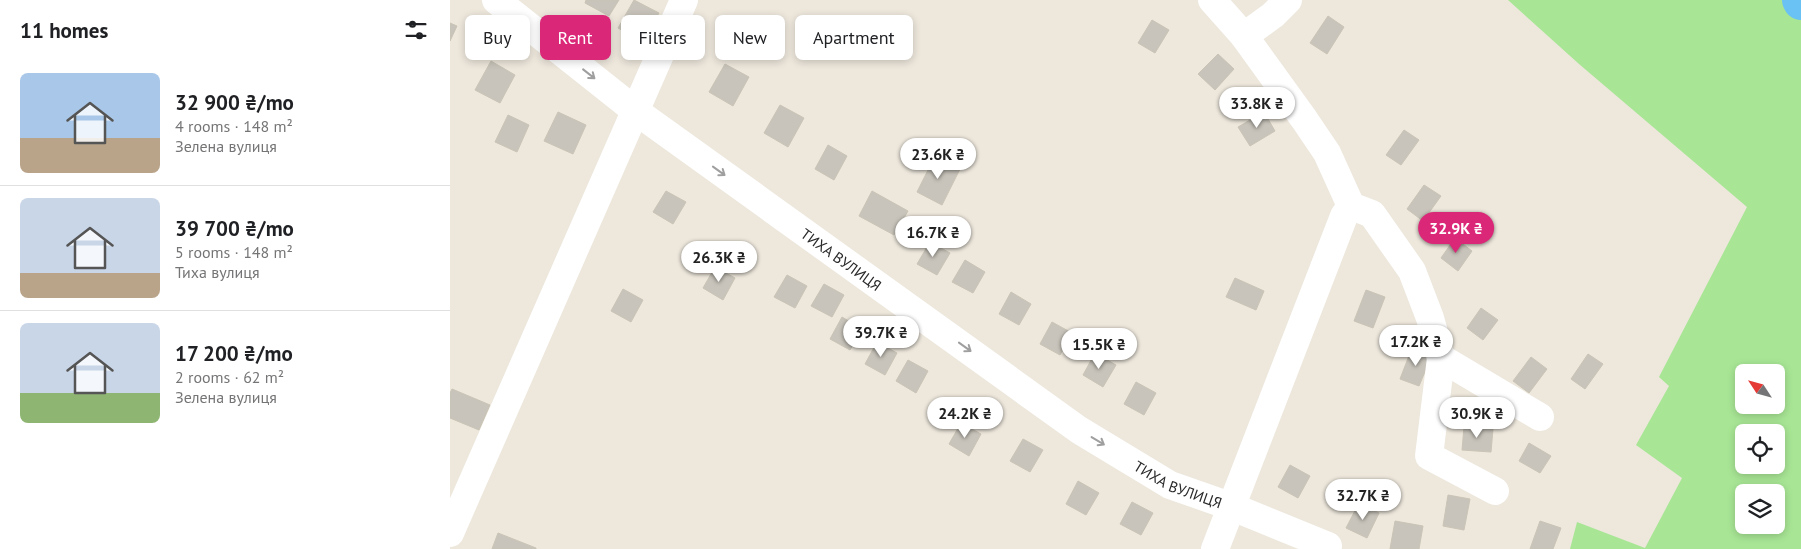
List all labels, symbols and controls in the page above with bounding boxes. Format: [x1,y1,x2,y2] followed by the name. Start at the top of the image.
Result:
[465,15,530,60] chip: Buy
[540,15,611,60] chip: Rent
[621,15,705,60] chip: Filters
[715,15,785,60] chip: New
[795,15,913,60] chip: Apartment
[402,16,430,44] icon: filters
[20,17,108,44] text: 11 homes
[582,68,595,79] one-way arrow
[1211,86,1303,129] pin: 33.8K ₴
[175,89,294,116] text: 32 900 ₴/mo
[60,93,120,153] icon: home
[1230,93,1284,113] text: 33.8K ₴
[175,116,293,136] text: 4 rooms · 148 m²
[175,136,277,156] text: Зелена вулиця
[892,138,984,180] pin: 23.6K ₴
[911,144,965,164] text: 23.6K ₴
[712,166,726,176] one-way arrow
[1410,212,1502,254] pin: 32.9K ₴
[175,215,294,242] text: 39 700 ₴/mo
[887,216,979,258] pin: 16.7K ₴
[60,218,120,278] icon: home
[1429,218,1483,238] text: 32.9K ₴
[906,222,960,242] text: 16.7K ₴
[797,224,886,295] street label: ТИХА ВУЛИЦЯ
[673,240,765,283] pin: 26.3K ₴
[175,242,293,262] text: 5 rooms · 148 m²
[692,247,746,267] text: 26.3K ₴
[175,262,260,282] text: Тиха вулиця
[835,316,927,358] pin: 39.7K ₴
[854,322,908,342] text: 39.7K ₴
[1370,324,1462,367] pin: 17.2K ₴
[1053,328,1145,370] pin: 15.5K ₴
[1390,331,1442,351] text: 17.2K ₴
[1072,334,1126,354] text: 15.5K ₴
[175,340,293,367] text: 17 200 ₴/mo
[958,342,972,352] one-way arrow
[60,343,120,403] icon: home
[1735,364,1785,414] north arrow
[1735,364,1785,534] map controls
[175,367,284,387] text: 2 rooms · 62 m²
[175,387,277,407] text: Зелена вулиця
[919,396,1011,439] pin: 24.2K ₴
[1431,396,1523,439] pin: 30.9K ₴
[938,403,992,423] text: 24.2K ₴
[1450,403,1504,423] text: 30.9K ₴
[1735,424,1785,474] button: locate
[1090,436,1104,446] one-way arrow
[1131,456,1225,512] street label: ТИХА ВУЛИЦЯ
[1317,478,1409,521] pin: 32.7K ₴
[1735,484,1785,534] button: layers
[1336,485,1390,505] text: 32.7K ₴

